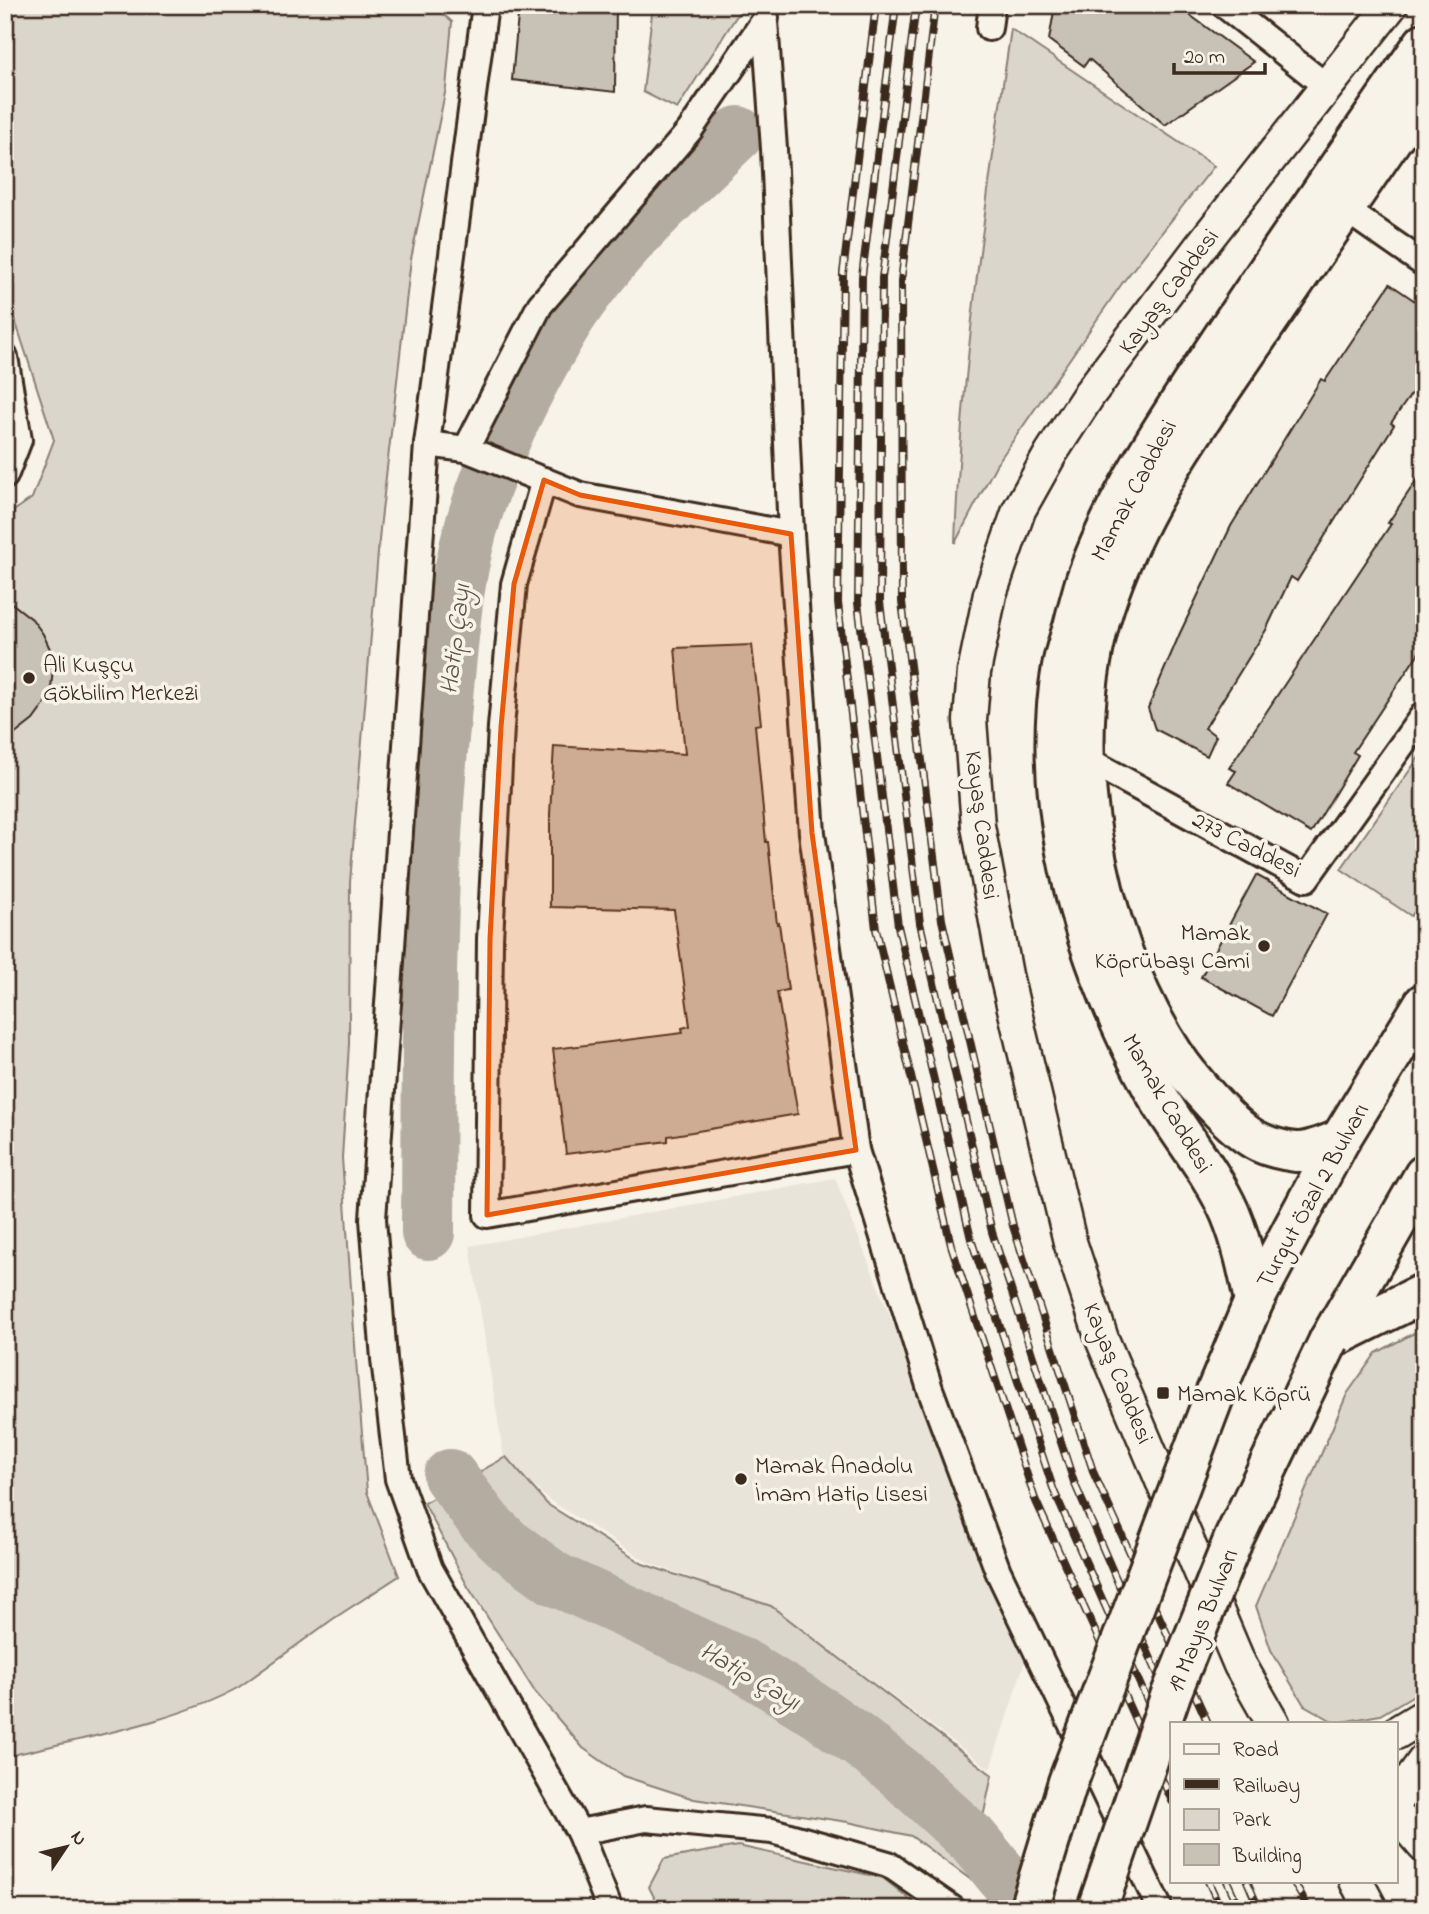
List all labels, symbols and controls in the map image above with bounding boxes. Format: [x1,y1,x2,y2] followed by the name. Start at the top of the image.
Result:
[1174,32,1264,76] scale bar
[1184,43,1225,73] text: 20 m
[1111,222,1230,363] street label: Kayaş Caddesi
[1083,414,1187,568] street label: Mamak Caddesi
[431,581,483,697] water label: Hatip Çayı
[43,649,199,712] place label: Ali Kuşçu Gökbilim Merkezi
[21,670,37,686] marker: Ali Kuşçu Gökbilim Merkezi
[953,749,1007,902] street label: Kayaş Caddesi
[1185,804,1306,889] street label: 273 Caddesi
[1094,917,1250,980] place label: Mamak Köprübaşı Cami
[1256,938,1272,954] marker: Mamak Köprübaşı Cami
[1112,1028,1220,1181] street label: Mamak Caddesi
[1249,1097,1380,1295] street label: Turgut Özal 2 Bulvarı
[1072,1298,1161,1450] street label: Kayaş Caddesi
[1177,1378,1311,1413] place label: Mamak Köprü
[1155,1385,1171,1401] marker: Mamak Köprü
[755,1450,928,1513] place label: Mamak Anadolu İmam Hatip Lisesi
[733,1471,749,1487] marker: Mamak Anadolu İmam Hatip Lisesi
[1160,1544,1250,1698] street label: 19 Mayıs Bulvarı
[692,1633,808,1722] water label: Hatip Çayı
[1170,1722,1398,1882] legend
[1233,1736,1279,1766] text: Road
[1233,1772,1300,1804] text: Railway
[1233,1806,1272,1836] text: Park
[32,1812,102,1882] north arrow
[63,1826,93,1852] text: N
[1232,1842,1302,1874] text: Building

